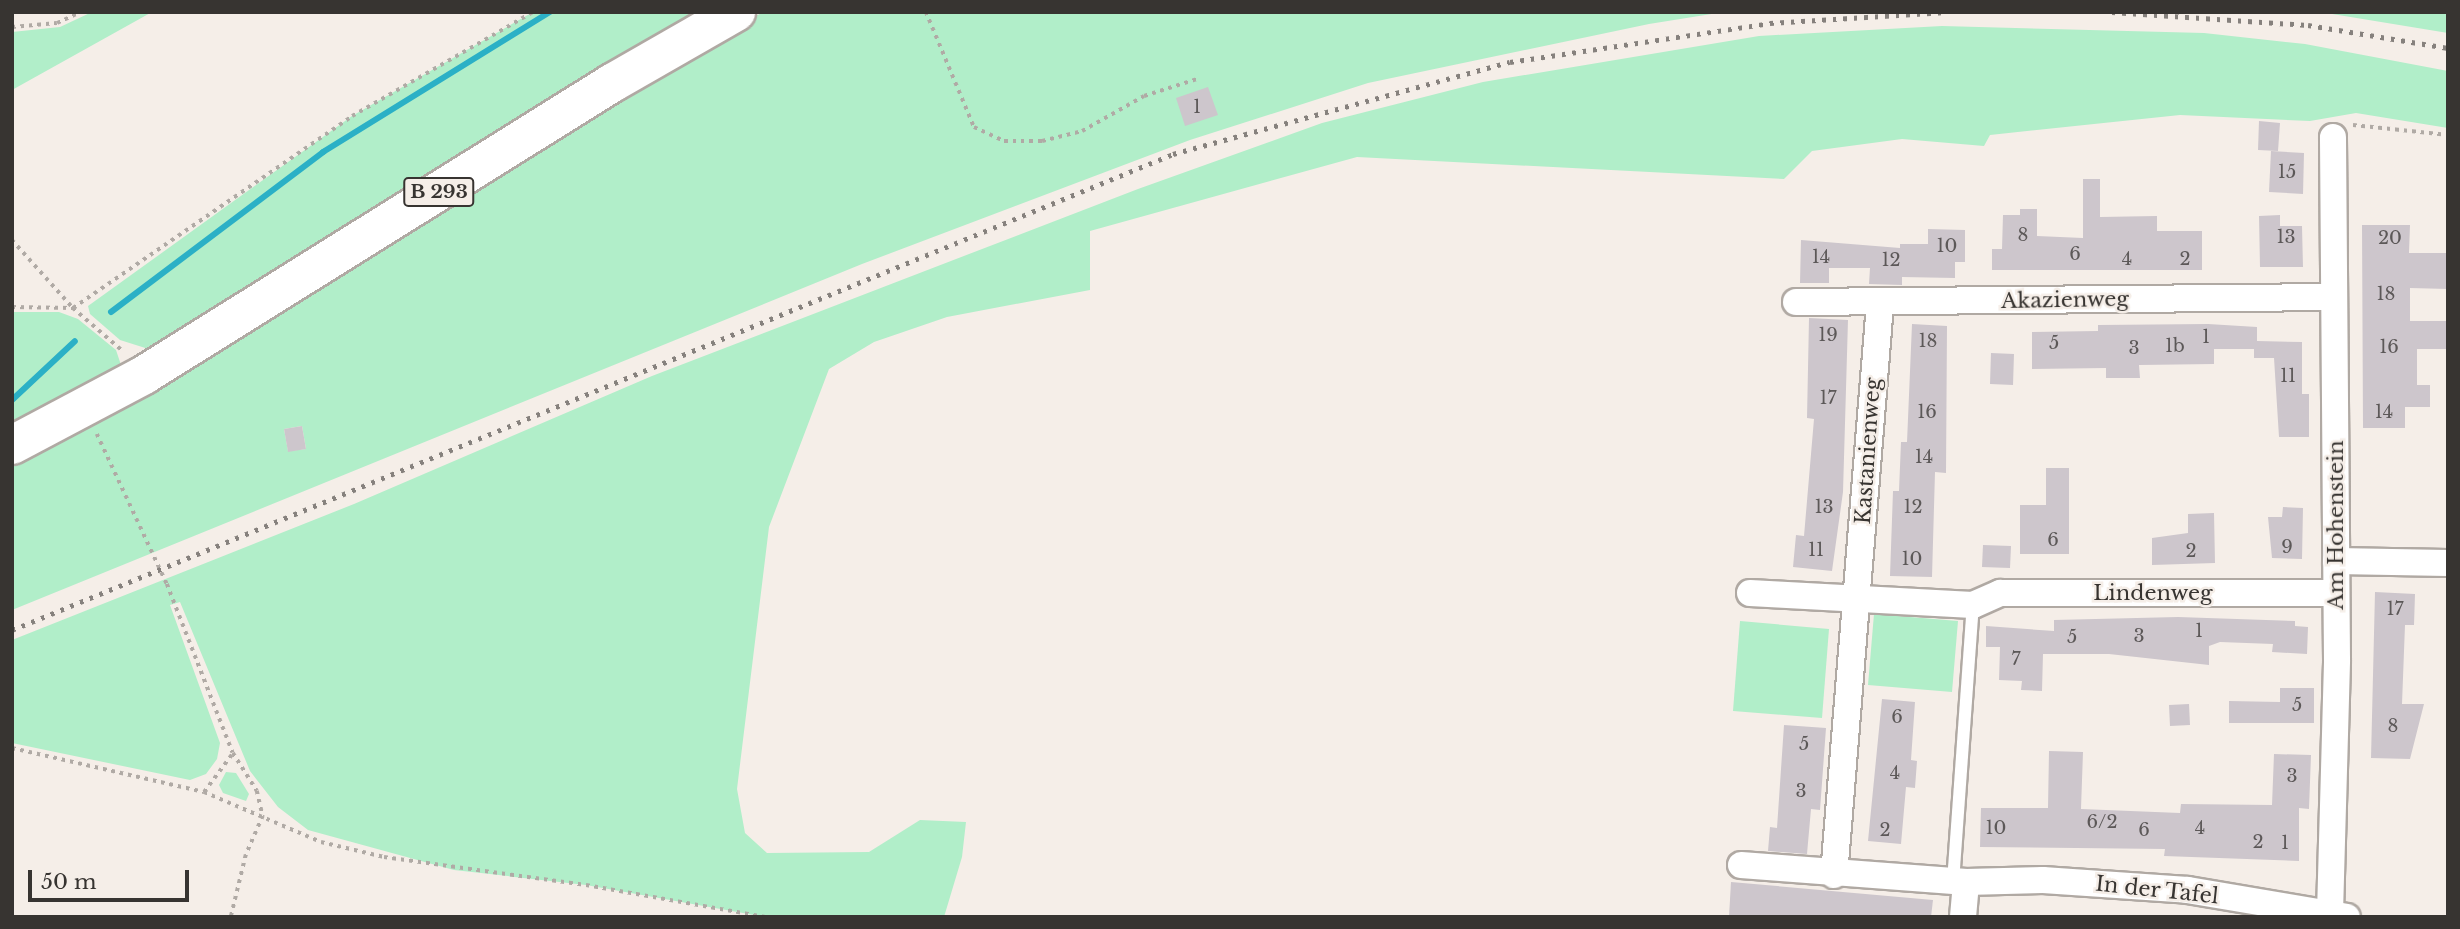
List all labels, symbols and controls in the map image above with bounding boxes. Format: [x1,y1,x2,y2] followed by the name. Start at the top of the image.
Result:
[1193,96,1201,118] house number: 1
[2278,161,2296,183] house number: 15
[402,176,476,208] road number: B 293
[2018,224,2028,246] house number: 8
[2276,226,2296,248] house number: 13
[2378,227,2402,249] house number: 20
[1937,235,1957,257] house number: 10
[2069,243,2081,265] house number: 6
[1812,246,1830,268] house number: 14
[2122,248,2132,270] house number: 4
[2179,248,2191,270] house number: 2
[1881,249,1901,271] house number: 12
[2377,283,2395,305] house number: 18
[2001,286,2129,314] street label: Akazienweg
[1818,324,1838,346] house number: 19
[2202,326,2210,348] house number: 1
[1919,330,1937,352] house number: 18
[2049,332,2059,354] house number: 5
[2165,335,2185,357] house number: 1b
[2379,336,2399,358] house number: 16
[2128,337,2140,359] house number: 3
[2280,365,2296,387] house number: 11
[1850,377,1886,525] street label: Kastanienweg
[1819,387,1837,409] house number: 17
[1917,401,1937,423] house number: 16
[2375,401,2393,423] house number: 14
[2323,440,2349,610] street label: Am Hohenstein
[1915,446,1933,468] house number: 14
[1814,496,1834,518] house number: 13
[1903,496,1923,518] house number: 12
[2047,529,2059,551] house number: 6
[2281,536,2293,558] house number: 9
[1808,539,1824,561] house number: 11
[2185,540,2197,562] house number: 2
[1902,548,1922,570] house number: 10
[2093,580,2213,606] street label: Lindenweg
[2386,598,2404,620] house number: 17
[2195,620,2203,642] house number: 1
[2133,625,2145,647] house number: 3
[2067,626,2077,648] house number: 5
[2011,648,2021,670] house number: 7
[2292,694,2302,716] house number: 5
[1891,706,1903,728] house number: 6
[2388,715,2398,737] house number: 8
[1799,733,1809,755] house number: 5
[1890,762,1900,784] house number: 4
[2286,765,2298,787] house number: 3
[1795,780,1807,802] house number: 3
[2087,811,2117,833] house number: 6/2
[1986,817,2006,839] house number: 10
[2195,817,2205,839] house number: 4
[1879,819,1891,841] house number: 2
[2138,819,2150,841] house number: 6
[2252,831,2264,853] house number: 2
[2281,832,2289,854] house number: 1
[32,856,192,900] scale bar
[41,869,96,895] text: 50 m
[2093,871,2221,909] street label: In der Tafel

